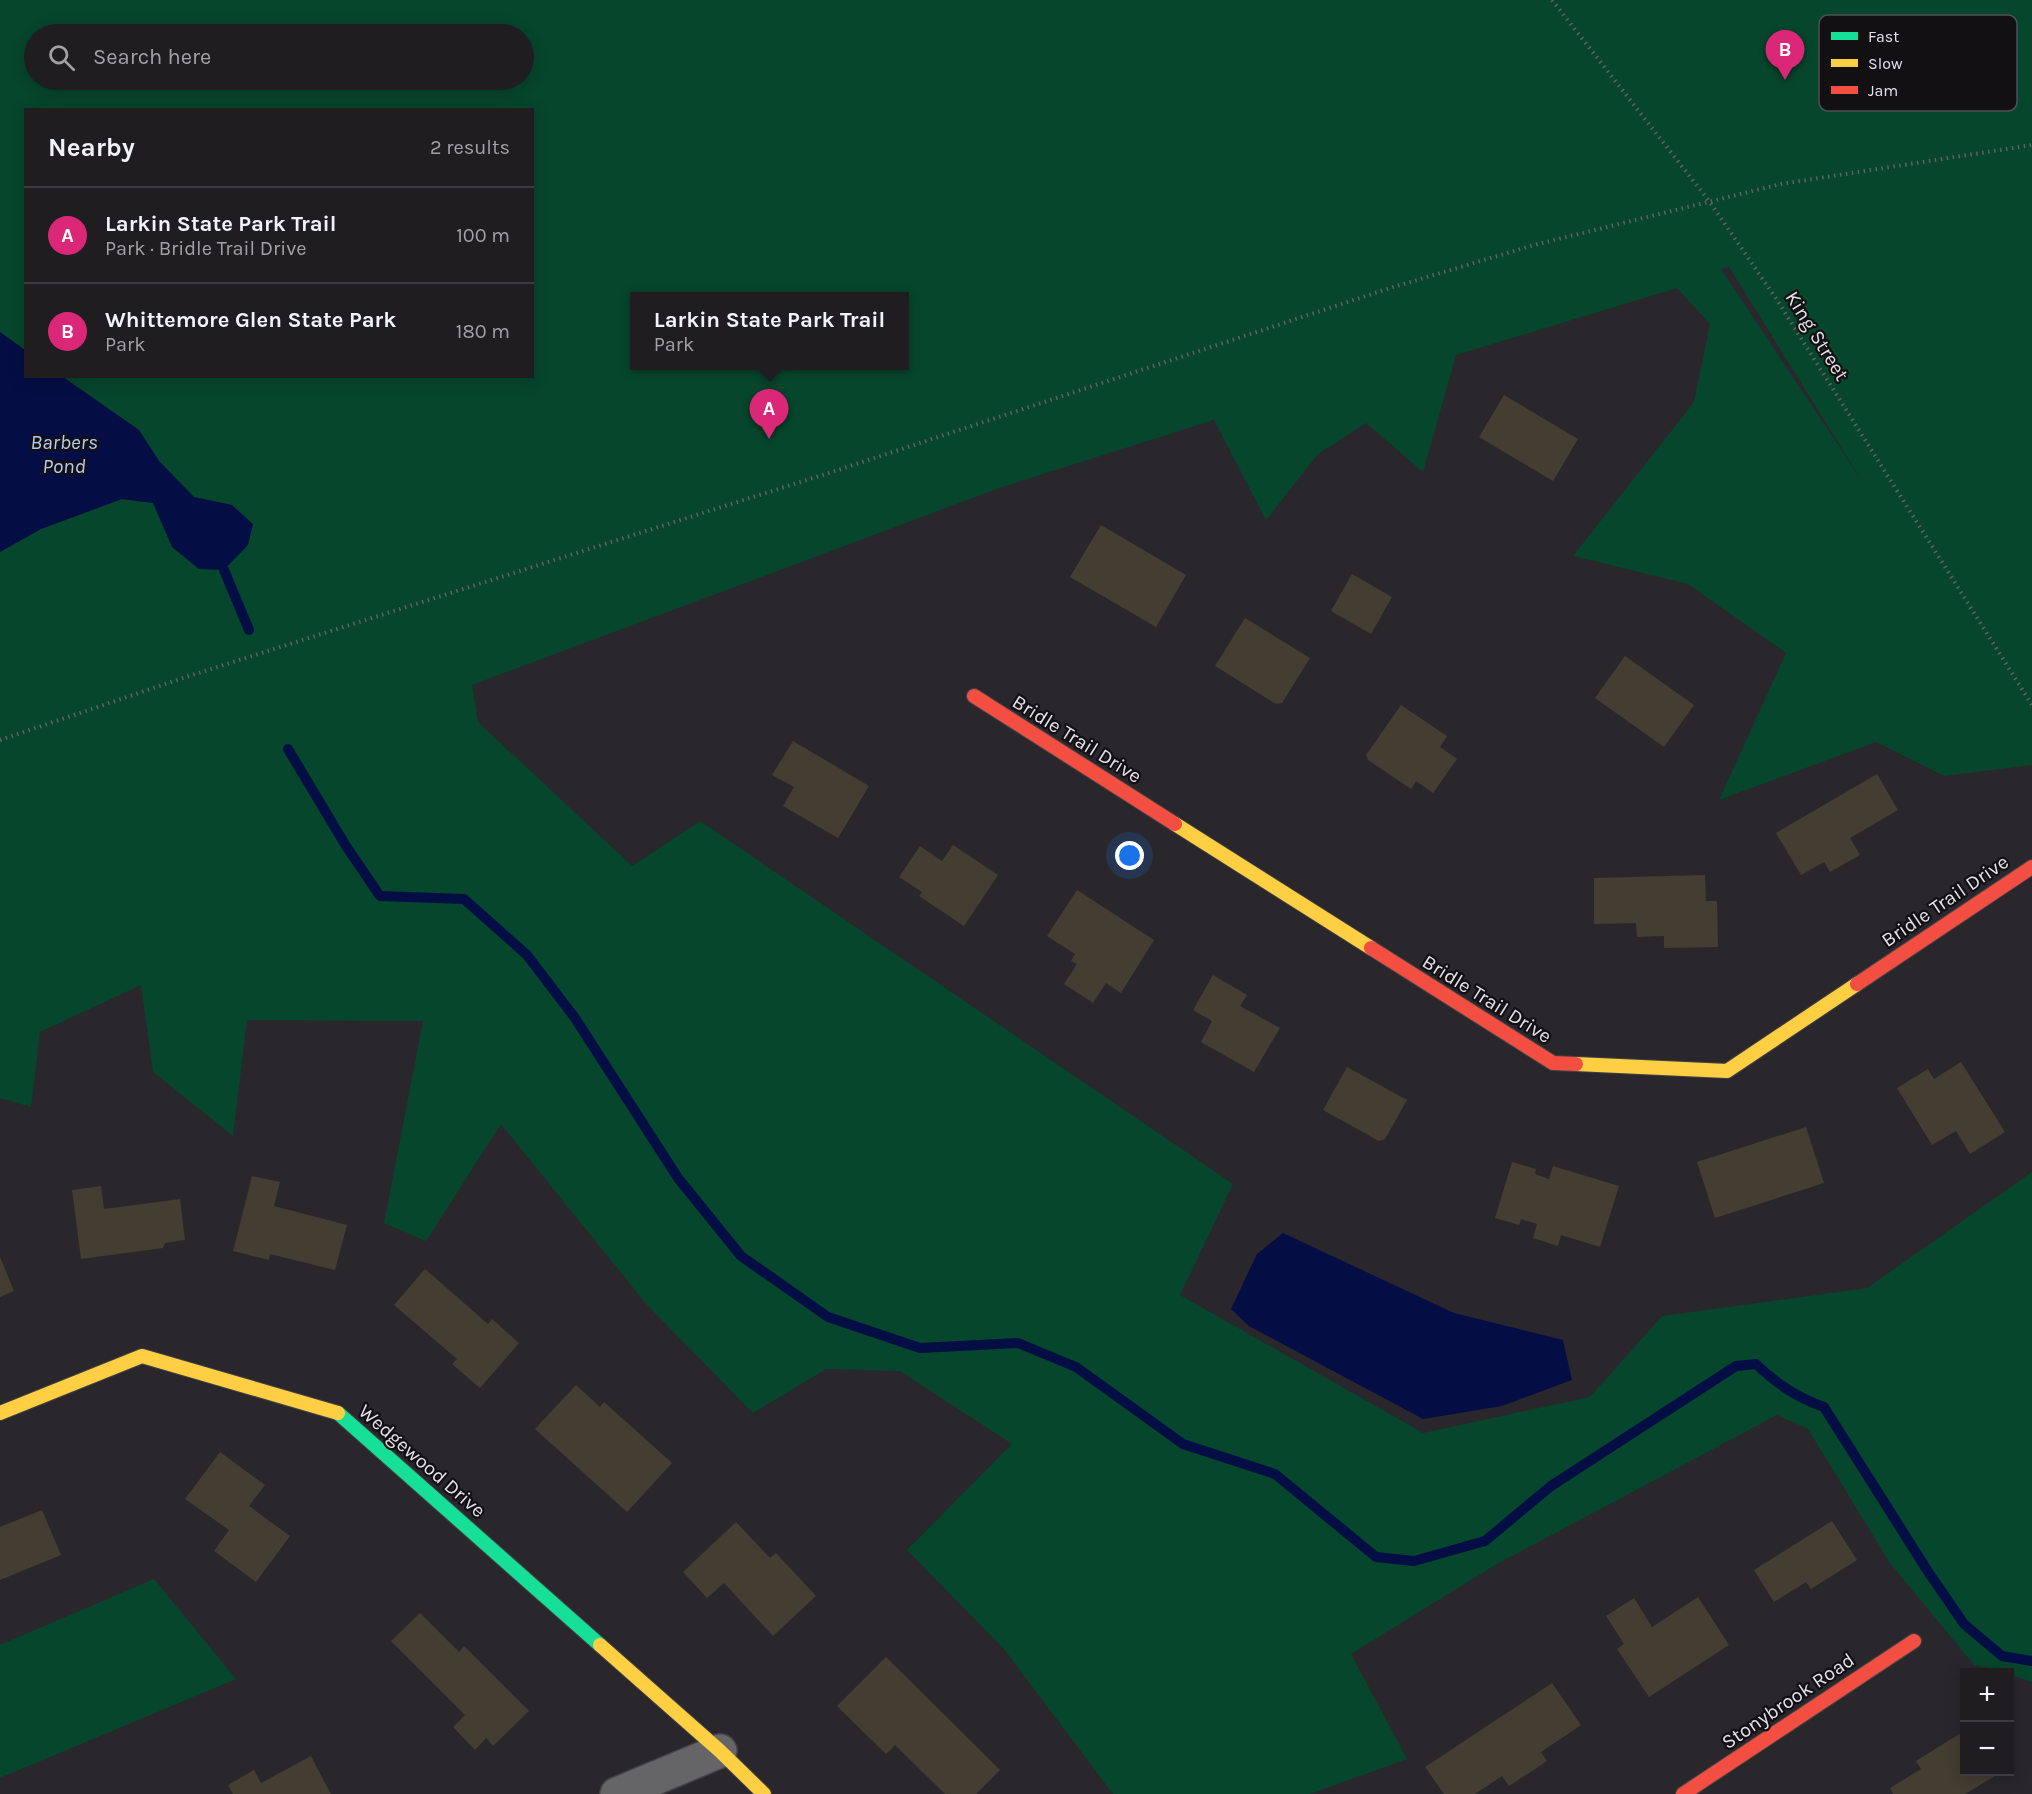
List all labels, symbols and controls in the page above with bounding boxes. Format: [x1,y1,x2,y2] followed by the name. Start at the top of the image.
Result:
[1819,15,2017,111] legend
[24,24,534,90] search box
[1868,27,1899,46] text: Fast
[1766,31,1804,80] pin: B
[45,41,78,74] icon: search
[93,44,211,70] text: Search here
[1868,54,1903,73] text: Slow
[1868,81,1898,100] text: Jam
[48,132,135,163] text: Nearby
[430,136,510,159] text: 2 results
[105,211,336,237] text: Larkin State Park Trail
[61,224,74,247] text: A
[456,224,510,247] text: 100 m
[105,237,307,260] text: Park · Bridle Trail Drive
[1780,287,1854,385] street label: King Street
[630,292,909,370] popup
[105,307,396,333] text: Whittemore Glen State Park
[654,307,885,333] text: Larkin State Park Trail
[61,320,74,343] text: B
[456,320,510,343] text: 180 m
[105,333,146,356] text: Park
[654,333,694,356] text: Park
[750,390,788,439] pin: A
[30,430,98,478] water label: Barbers Pond
[1008,690,1146,788] street label: Bridle Trail Drive
[1115,841,1144,870] your location
[1877,850,2013,952] street label: Bridle Trail Drive
[1418,950,1556,1048] street label: Bridle Trail Drive
[354,1400,490,1522] street label: Wedgewood Drive
[1717,1648,1859,1754] street label: Stonybrook Road
[1960,1668,2014,1776] map controls
[1960,1668,2014,1722] button: +
[1960,1722,2014,1776] button: −

